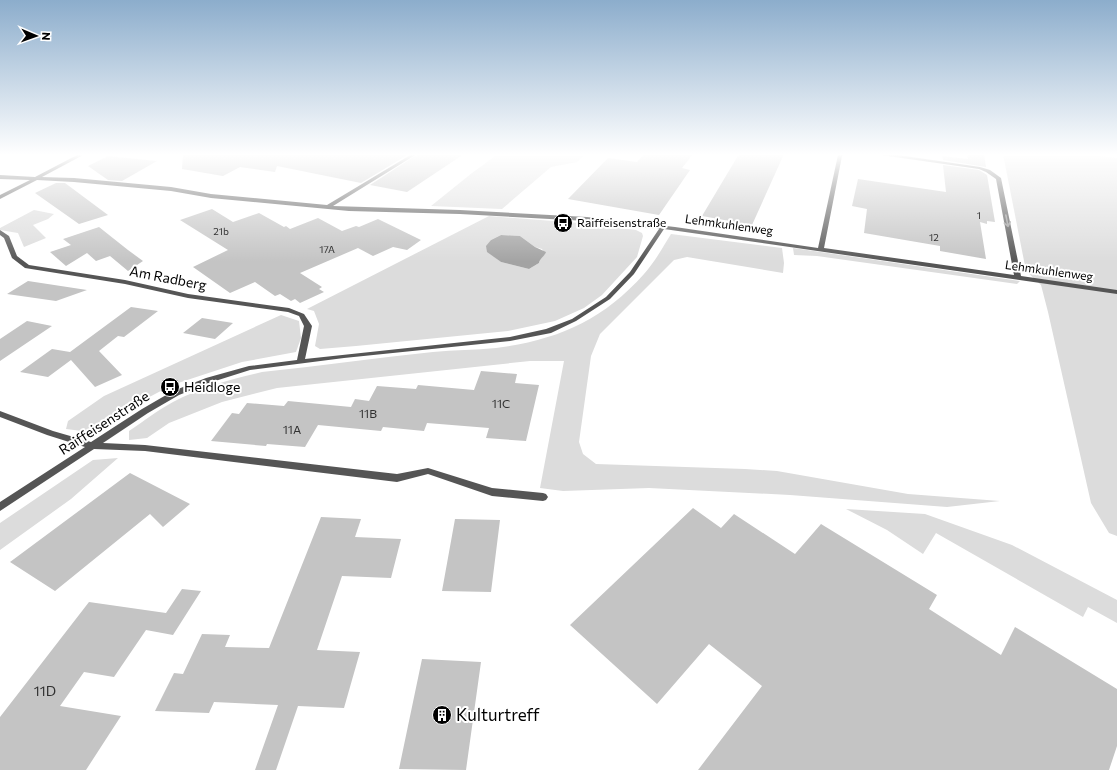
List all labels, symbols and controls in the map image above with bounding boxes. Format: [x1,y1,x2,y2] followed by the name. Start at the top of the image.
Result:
[16,16,56,56] north arrow
[40,32,53,41] text: N
[977,209,981,221] house number: 1
[684,211,775,237] street label: Lehmkuhlenweg
[552,212,574,234] bus stop icon: Raiffeisenstraße
[1003,214,1011,227] one-way arrow
[577,215,666,229] place label: Raiffeisenstraße
[213,225,229,237] house number: 21b
[929,231,939,243] house number: 12
[319,243,335,255] house number: 17A
[1004,257,1095,283] street label: Lehmkuhlenweg
[128,262,208,293] street label: Am Radberg
[159,376,181,398] bus stop icon: Heidloge
[184,378,240,395] place label: Heidloge
[55,387,152,458] street label: Raiffeisenstraße
[492,396,510,410] house number: 11C
[359,406,377,420] house number: 11B
[283,422,301,436] house number: 11A
[34,682,56,699] house number: 11D
[431,704,453,726] building icon: Kulturtreff
[456,704,540,725] place label: Kulturtreff

